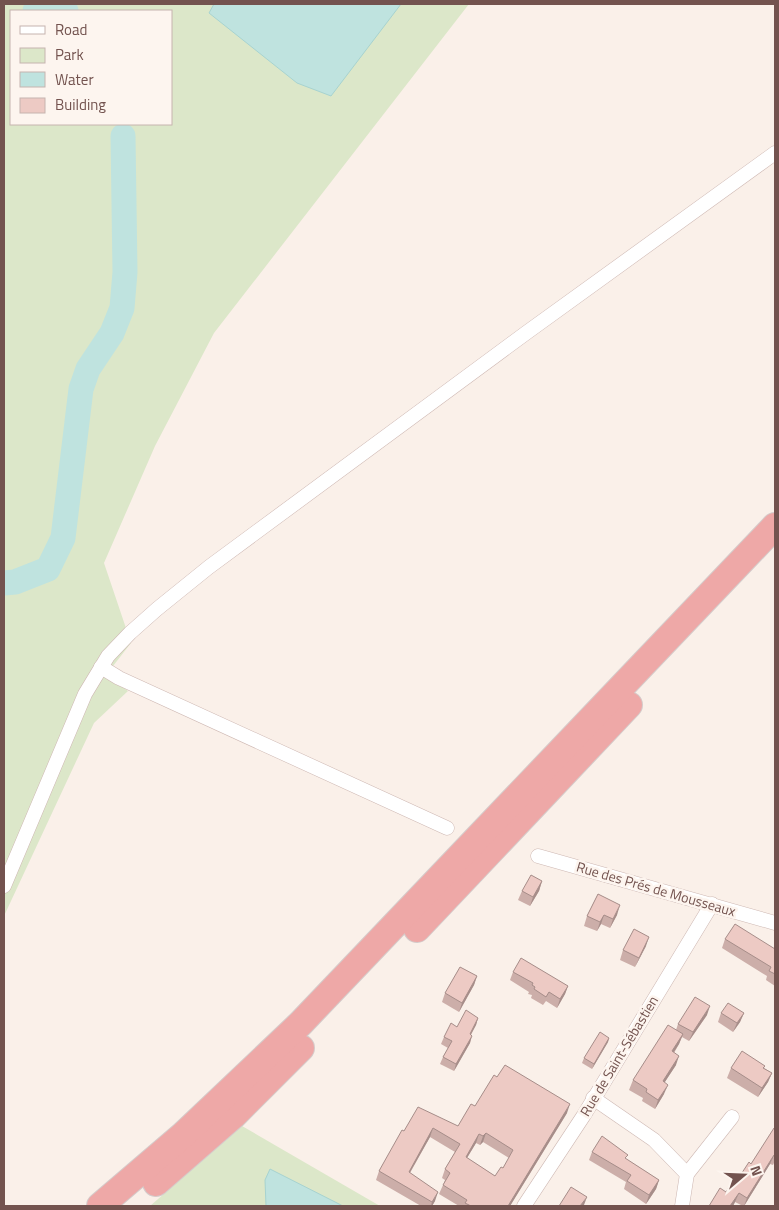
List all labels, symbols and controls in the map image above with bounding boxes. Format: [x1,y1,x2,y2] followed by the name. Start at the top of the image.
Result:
[10,10,172,125] legend
[55,18,87,41] text: Road
[55,43,84,66] text: Park
[55,68,94,91] text: Water
[55,93,106,116] text: Building
[574,856,739,922] street label: Rue des Prés de Mousseaux
[574,991,663,1120] street label: Rue de Saint-Sébastien
[719,1150,769,1200] north arrow
[745,1163,768,1179] text: N

